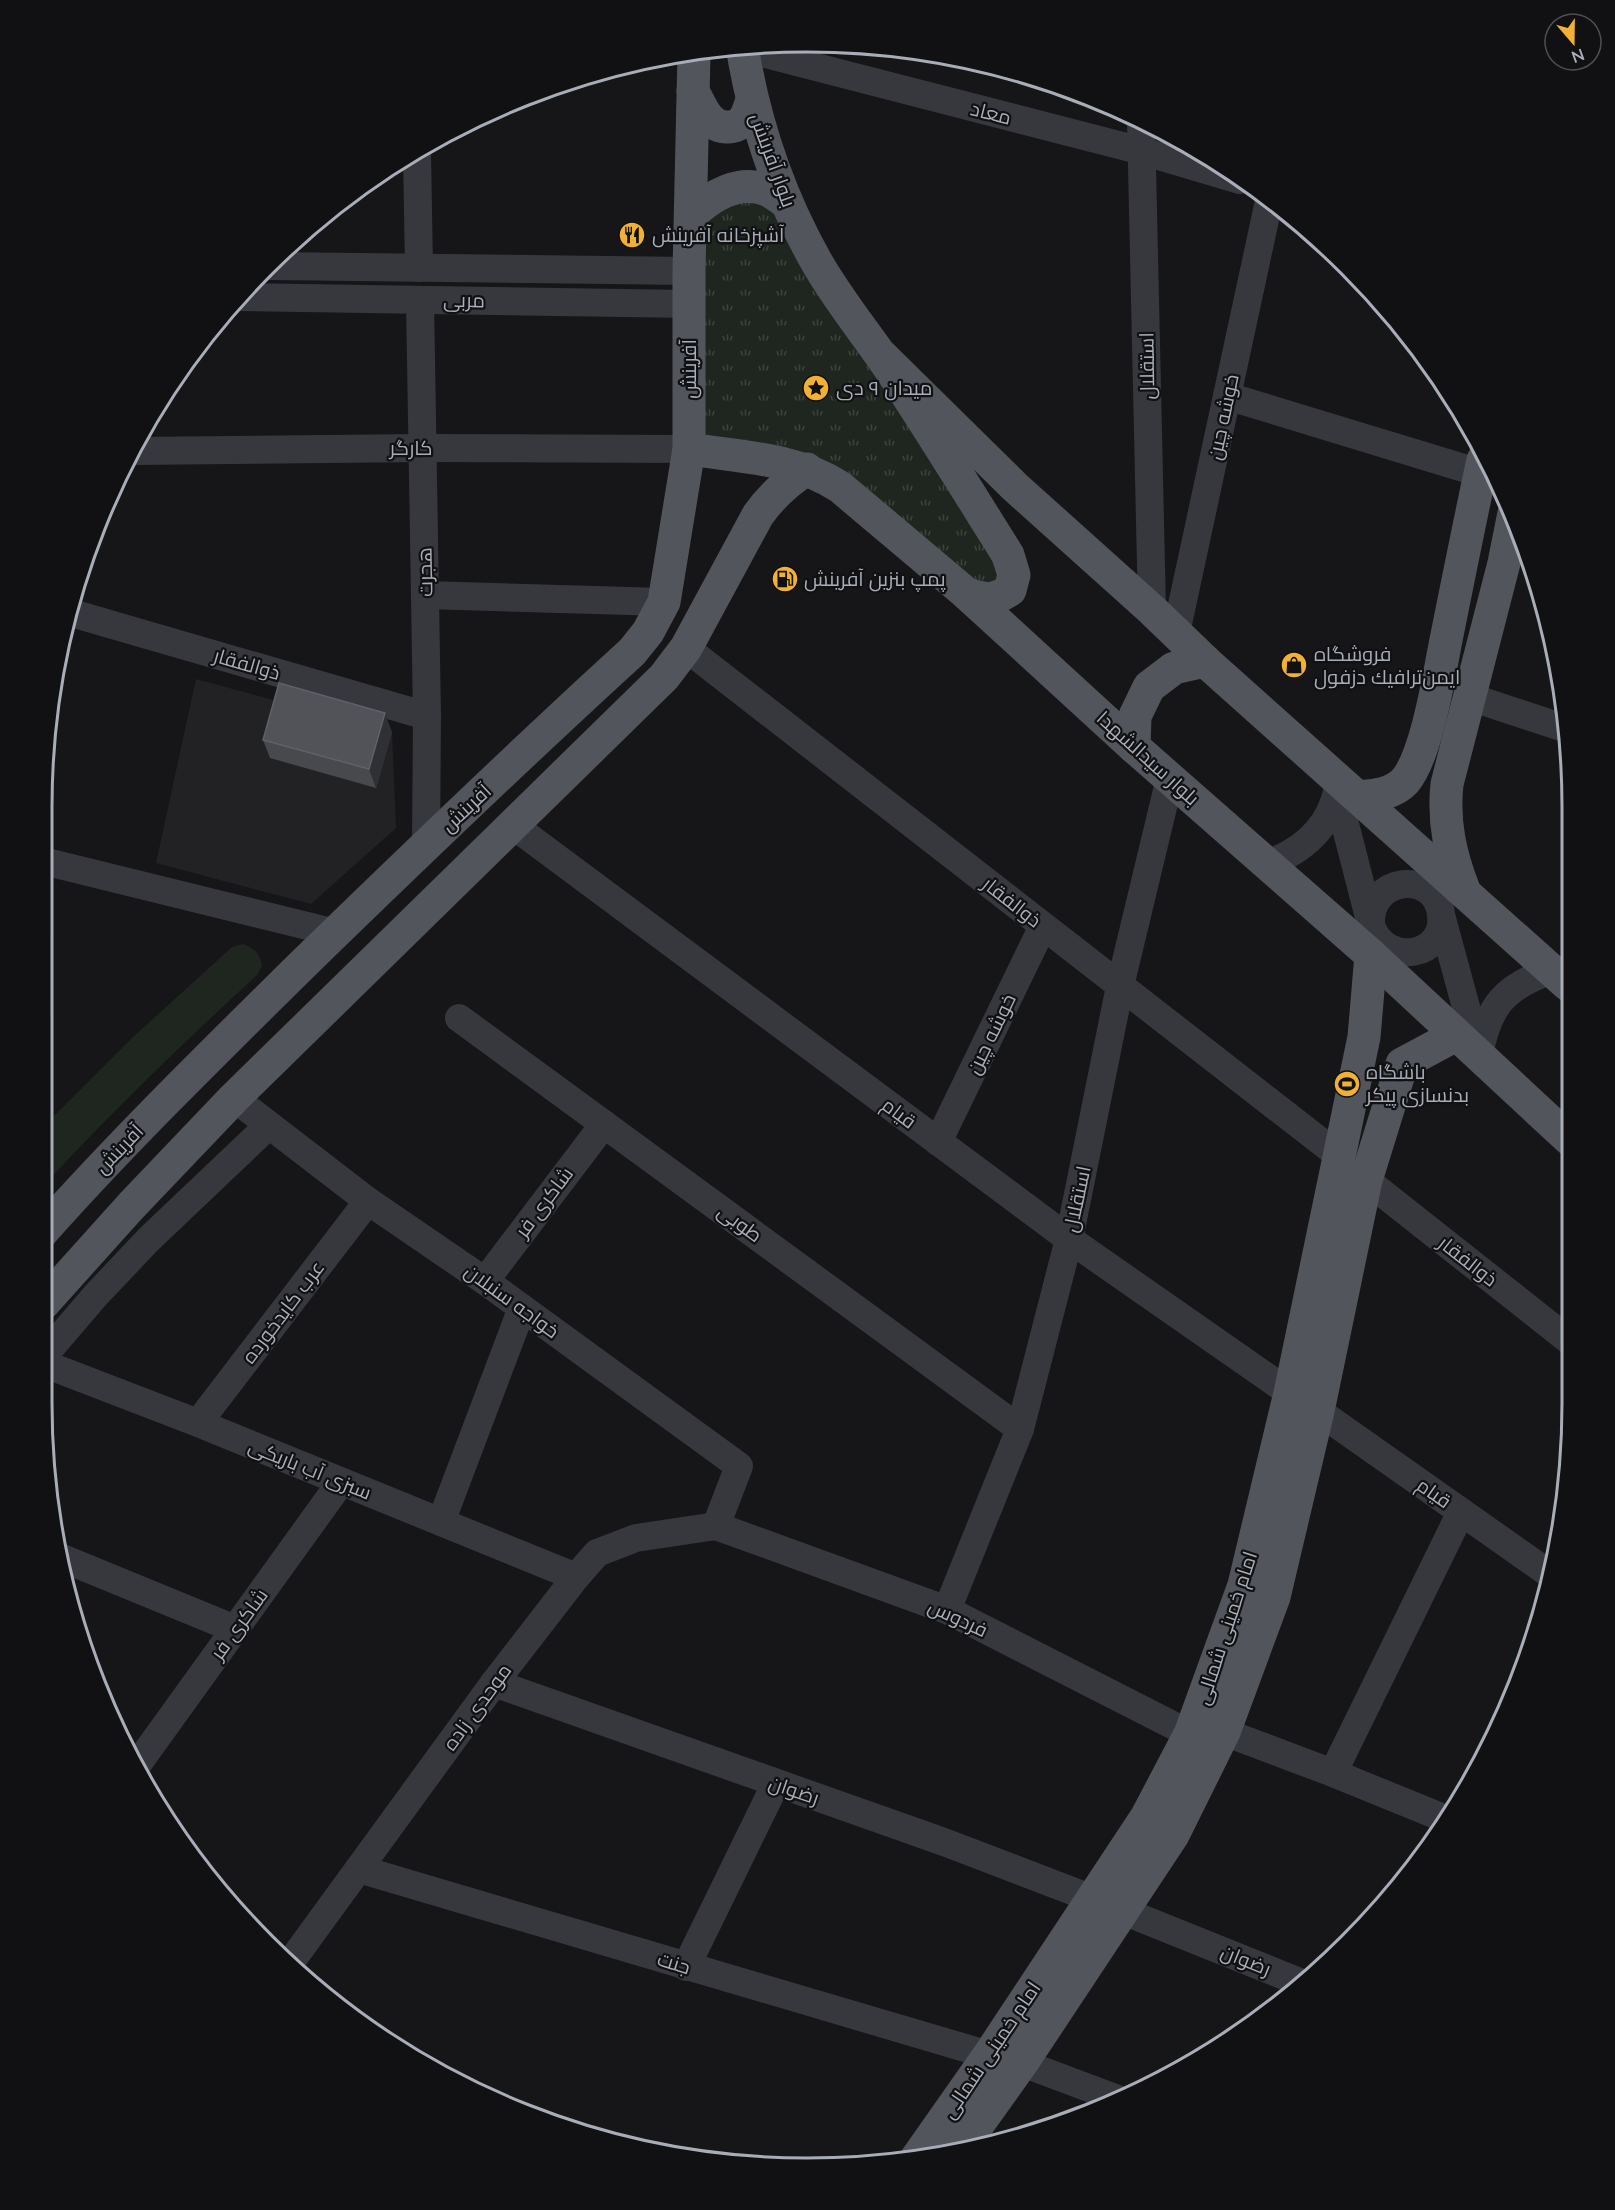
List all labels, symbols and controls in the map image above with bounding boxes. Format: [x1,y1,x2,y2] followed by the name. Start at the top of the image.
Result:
[1543,12,1603,72] north arrow
[1569,46,1587,68] text: N
[968,95,1014,129] street label: معاد
[744,109,802,211] street label: بلوار آفرینش
[617,220,647,250] restaurant icon: آشپزخانه آفرینش
[652,222,785,248] place label: آشپزخانه آفرینش
[443,287,485,313] street label: مربی
[1133,332,1161,400] street label: استقلال
[676,339,702,399] street label: آفرینش
[1201,372,1245,462] street label: خوشه چین
[801,373,831,403] place icon: میدان ۹ دی
[836,375,932,401] place label: میدان ۹ دی
[388,435,433,460] street label: کارگر
[412,547,437,597] street label: هجرت
[770,564,800,594] fuel station icon: پمپ بنزین آفرینش
[804,566,946,592] place label: پمپ بنزین آفرینش
[1314,641,1460,690] place label: فروشگاه ايمن‌ترافيك دزفول
[210,642,283,685] street label: ذوالفقار
[1279,650,1309,680] shop icon: فروشگاه ايمن‌ترافيك دزفول
[1091,705,1205,811] street label: بلوار سیدالشهدا
[435,778,497,838] street label: آفرینش
[977,870,1047,932] street label: ذوالفقار
[960,989,1022,1079] street label: خوشه چین
[1365,1059,1469,1108] place label: باشگاه بدنسازی پیکر
[1332,1069,1362,1099] sports icon: باشگاه بدنسازی پیکر
[876,1092,921,1135] street label: قیام
[89,1118,150,1179] street label: آفرینش
[508,1161,579,1243] street label: شاکری فر
[1057,1163,1097,1235] street label: استقلال
[712,1198,768,1248] street label: طوبی
[1433,1229,1503,1291] street label: ذوالفقار
[236,1255,329,1368] street label: عرب کایدخورده
[460,1258,564,1344] street label: خواجه سنبلان
[245,1433,375,1505] street label: سبزی آب باریکی
[1411,1472,1456,1515] street label: قیام
[1189,1548,1264,1708] street label: امام خمینی شمالی
[204,1583,274,1666] street label: شاکری فر
[924,1593,992,1643] street label: فردوس
[437,1658,517,1756] street label: موحدی زاده
[765,1769,823,1811] street label: رضوان
[1217,1938,1275,1982] street label: رضوان
[655,1946,694,1978] street label: جنت
[935,1976,1047,2124] street label: امام خمینی شمالی

